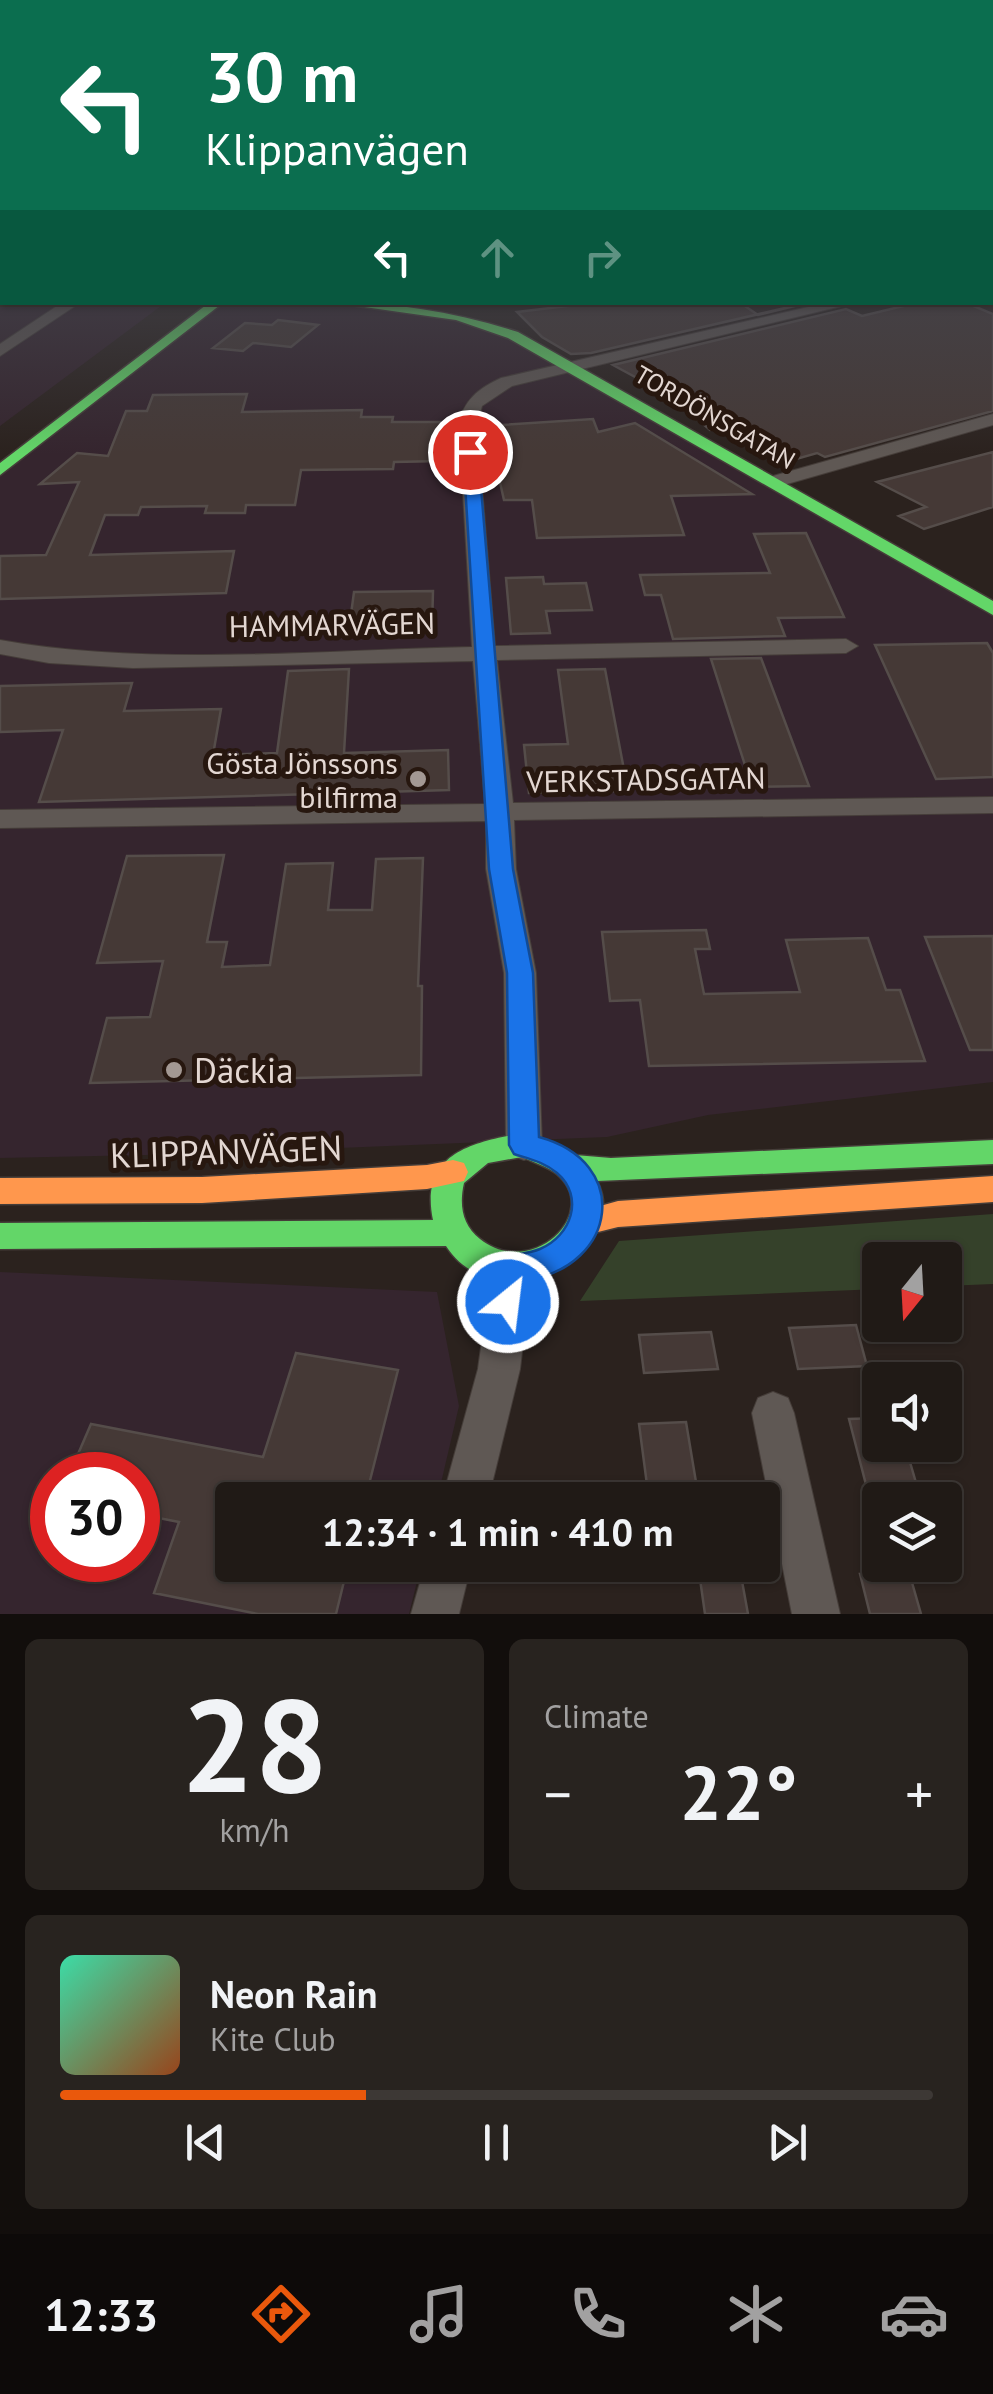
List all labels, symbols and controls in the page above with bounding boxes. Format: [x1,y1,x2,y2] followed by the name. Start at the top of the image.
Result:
[205,31,358,121] text: 30 m
[40,40,170,170] icon: left
[205,119,469,177] text: Klippanvägen
[365,230,420,285] icon: left
[470,230,525,285] icon: ahead
[575,230,630,285] icon: right
[629,358,801,476] street label: TORDÖNSGATAN
[428,410,513,495] pin
[443,425,498,480] icon: arrive
[229,603,435,645] street label: HAMMARVÄGEN
[206,743,398,816] place label: Gösta Jönssons bilfirma
[525,757,766,801] street label: VERKSTADSGATAN
[407,768,429,790] marker: Gösta Jönssons bilfirma
[194,1047,294,1093] place label: Däckia
[163,1059,185,1081] marker: Däckia
[109,1124,343,1178] street label: KLIPPANVÄGEN
[862,1242,962,1342] north arrow
[862,1242,962,1582] map controls
[456,1250,560,1354] position arrow
[862,1362,962,1462] button: sound
[30,1452,160,1582] speed limit sign: 30
[862,1482,962,1582] button: layers
[322,1507,673,1556] text: 12:34 · 1 min · 410 m
[181,1660,328,1828] text: 28
[544,1695,649,1737] text: Climate
[680,1744,797,1841] text: 22°
[544,1758,572,1829] text: −
[905,1758,933,1829] text: +
[219,1809,290,1851] text: km/h
[210,1969,377,2018] text: Neon Rain
[210,2018,336,2060] text: Kite Club
[178,2115,233,2170] icon: previous
[469,2115,524,2170] icon: pause
[760,2115,815,2170] icon: next
[246,2279,316,2349] icon: directions
[404,2279,474,2349] icon: music
[563,2279,633,2349] icon: phone
[721,2279,791,2349] icon: climate
[879,2279,949,2349] icon: car
[44,2285,158,2343] text: 12:33

